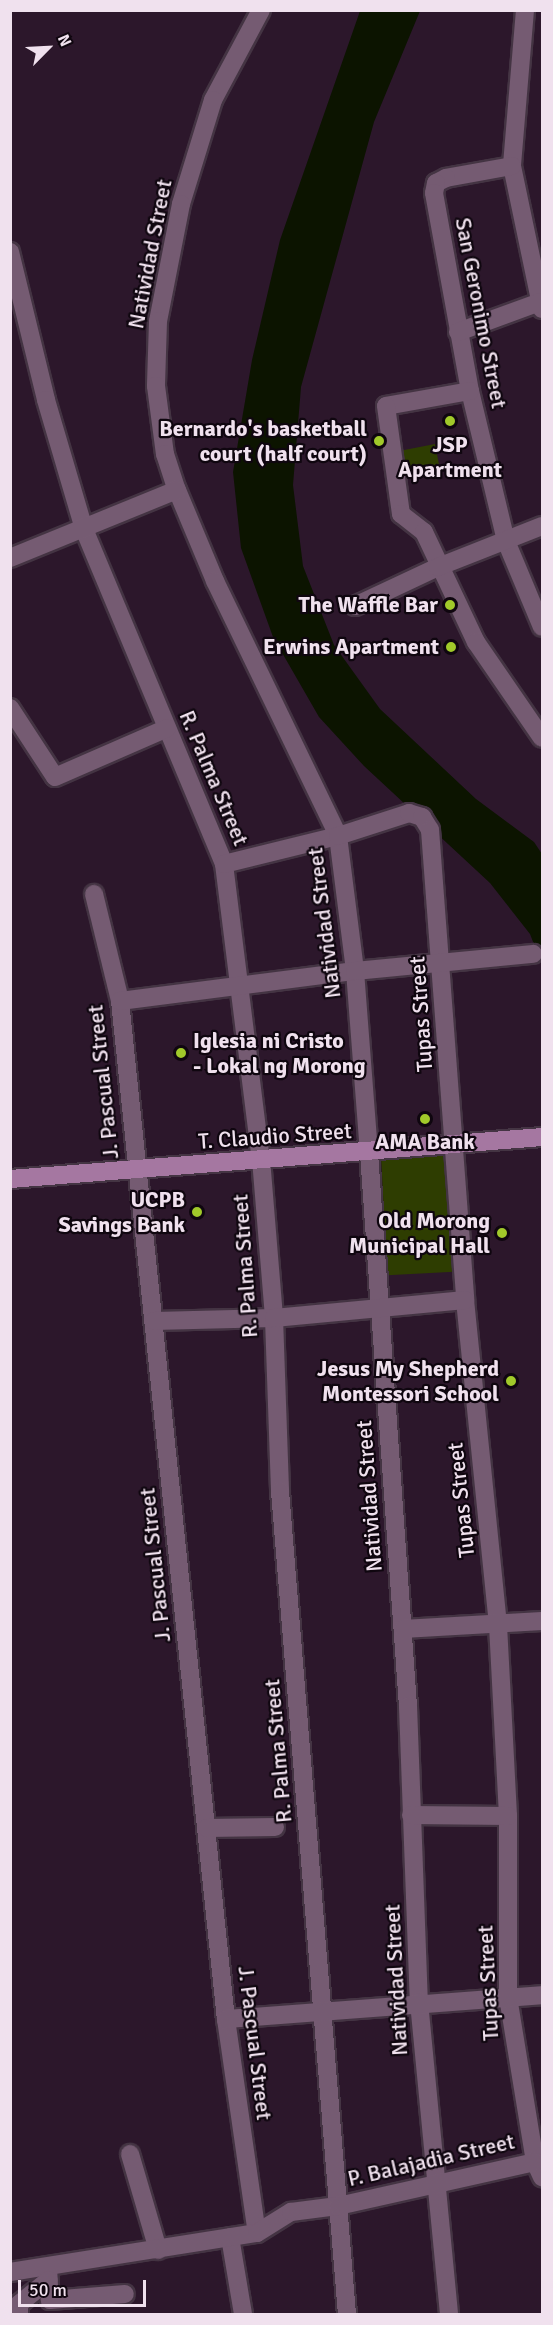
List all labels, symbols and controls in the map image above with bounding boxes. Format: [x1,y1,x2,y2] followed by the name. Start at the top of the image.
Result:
[18,18,78,78] north arrow
[53,32,76,50] text: N
[123,177,177,331] street label: Natividad Street
[450,215,512,411] street label: San Geronimo Street
[443,414,457,428] marker: JSP Apartment
[159,415,367,466] place label: Bernardo's basketball court (half court)
[398,431,502,482] place label: JSP Apartment
[372,434,386,448] marker: Bernardo's basketball court (half court)
[299,592,438,618] place label: The Waffle Bar
[443,598,457,612] marker: The Waffle Bar
[263,634,439,660] place label: Erwins Apartment
[444,640,458,654] marker: Erwins Apartment
[174,706,254,850] street label: R. Palma Street
[302,846,346,1000] street label: Natividad Street
[404,955,438,1073] street label: Tupas Street
[82,1004,124,1160] street label: J. Pascual Street
[193,1027,366,1078] place label: Iglesia ni Cristo - Lokal ng Morong
[174,1046,188,1060] marker: Iglesia ni Cristo - Lokal ng Morong
[418,1112,432,1126] marker: AMA Bank
[197,1117,353,1155] street label: T. Claudio Street
[375,1129,475,1155] place label: AMA Bank
[58,1186,185,1238] place label: UCPB Savings Bank
[227,1193,263,1339] street label: R. Palma Street
[190,1205,204,1219] marker: UCPB Savings Bank
[349,1207,490,1258] place label: Old Morong Municipal Hall
[495,1226,509,1240] marker: Old Morong Municipal Hall
[317,1355,499,1406] place label: Jesus My Shepherd Montessori School
[504,1374,518,1388] marker: Jesus My Shepherd Montessori School
[351,1419,387,1573] street label: Natividad Street
[442,1441,480,1559] street label: Tupas Street
[134,1487,176,1643] street label: J. Pascual Street
[259,1678,297,1824] street label: R. Palma Street
[379,1904,413,2056] street label: Natividad Street
[472,1925,504,2041] street label: Tupas Street
[232,1965,278,2121] street label: J. Pascual Street
[345,2128,517,2192] street label: P. Balajadia Street
[21,2268,148,2306] scale bar
[29,2279,67,2301] text: 50 m

